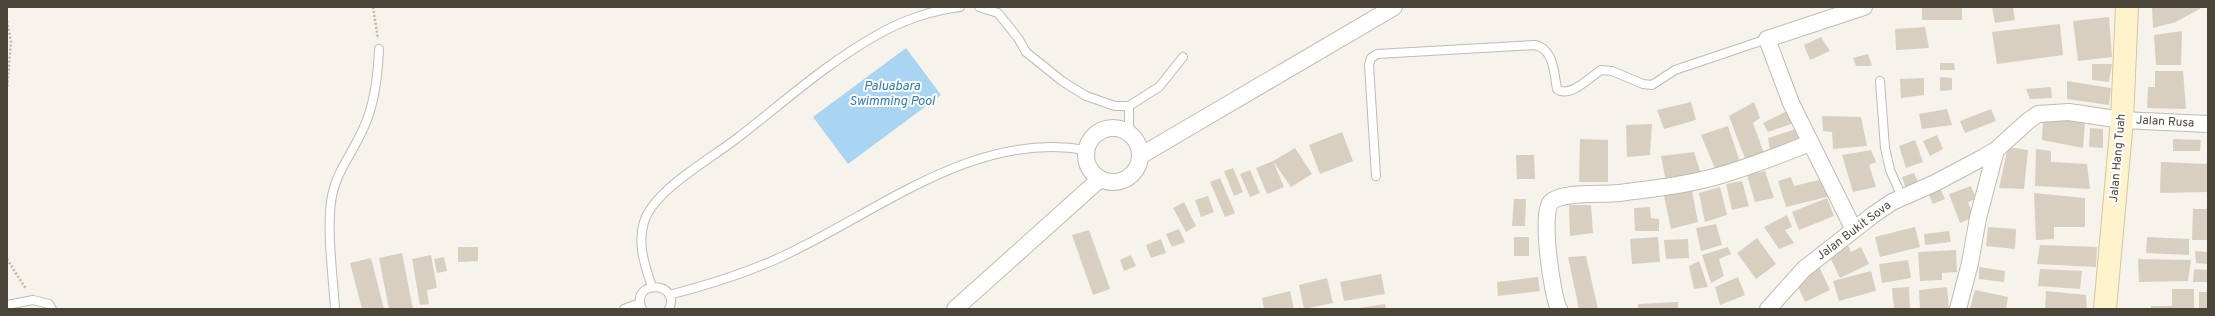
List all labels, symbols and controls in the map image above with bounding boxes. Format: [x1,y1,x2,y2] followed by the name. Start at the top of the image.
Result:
[849,79,936,110] water label: Paluabara Swimming Pool
[2135,112,2195,132] street label: Jalan Rusa
[2106,113,2130,203] street label: Jalan Hang Tuah
[1814,198,1894,264] street label: Jalan Bukit Sova

